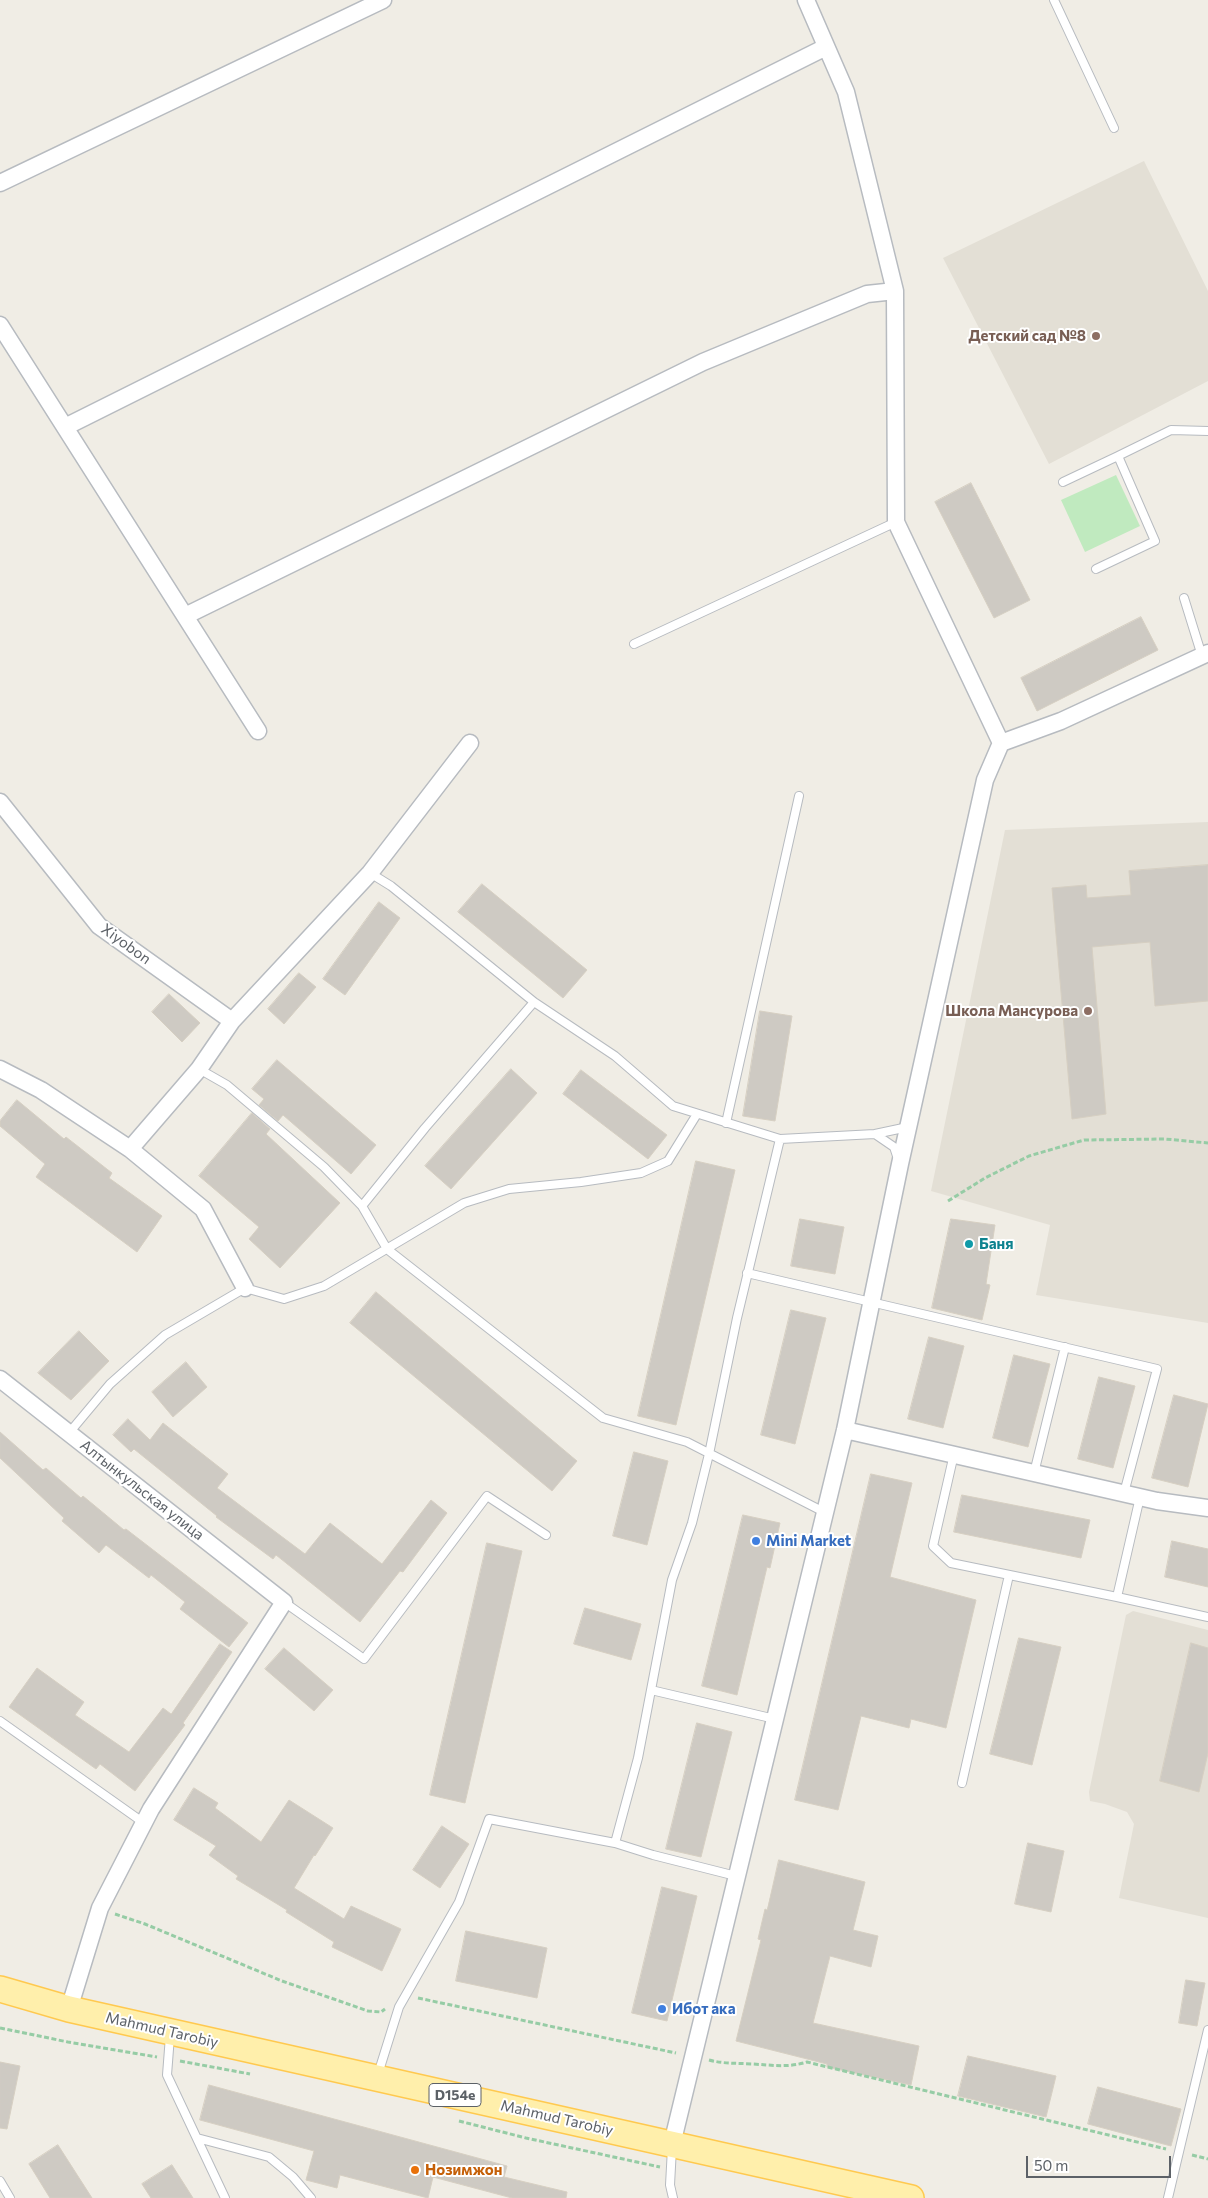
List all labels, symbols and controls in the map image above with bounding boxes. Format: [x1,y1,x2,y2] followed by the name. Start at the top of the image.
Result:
[968,327,1086,345] place label: Детский сад №8
[1090,330,1102,342] marker: Детский сад №8
[98,920,154,968] street label: Xiyobon
[945,1002,1078,1020] place label: Школа Мансурова
[1082,1005,1094,1017] marker: Школа Мансурова
[979,1235,1014,1253] place label: Баня
[963,1238,975,1250] marker: Баня
[77,1436,207,1544] street label: Алтынкульская улица
[766,1532,851,1550] place label: Mini Market
[750,1535,762,1547] marker: Mini Market
[672,2000,735,2018] place label: Ибот ака
[656,2003,668,2015] marker: Ибот ака
[104,2008,220,2052] street label: Mahmud Tarobiy
[429,2084,481,2106] road number: D154e
[499,2096,615,2140] street label: Mahmud Tarobiy
[1028,2146,1173,2178] scale bar
[1034,2156,1068,2174] text: 50 m
[425,2161,502,2179] place label: Нозимжон
[409,2164,421,2176] marker: Нозимжон

